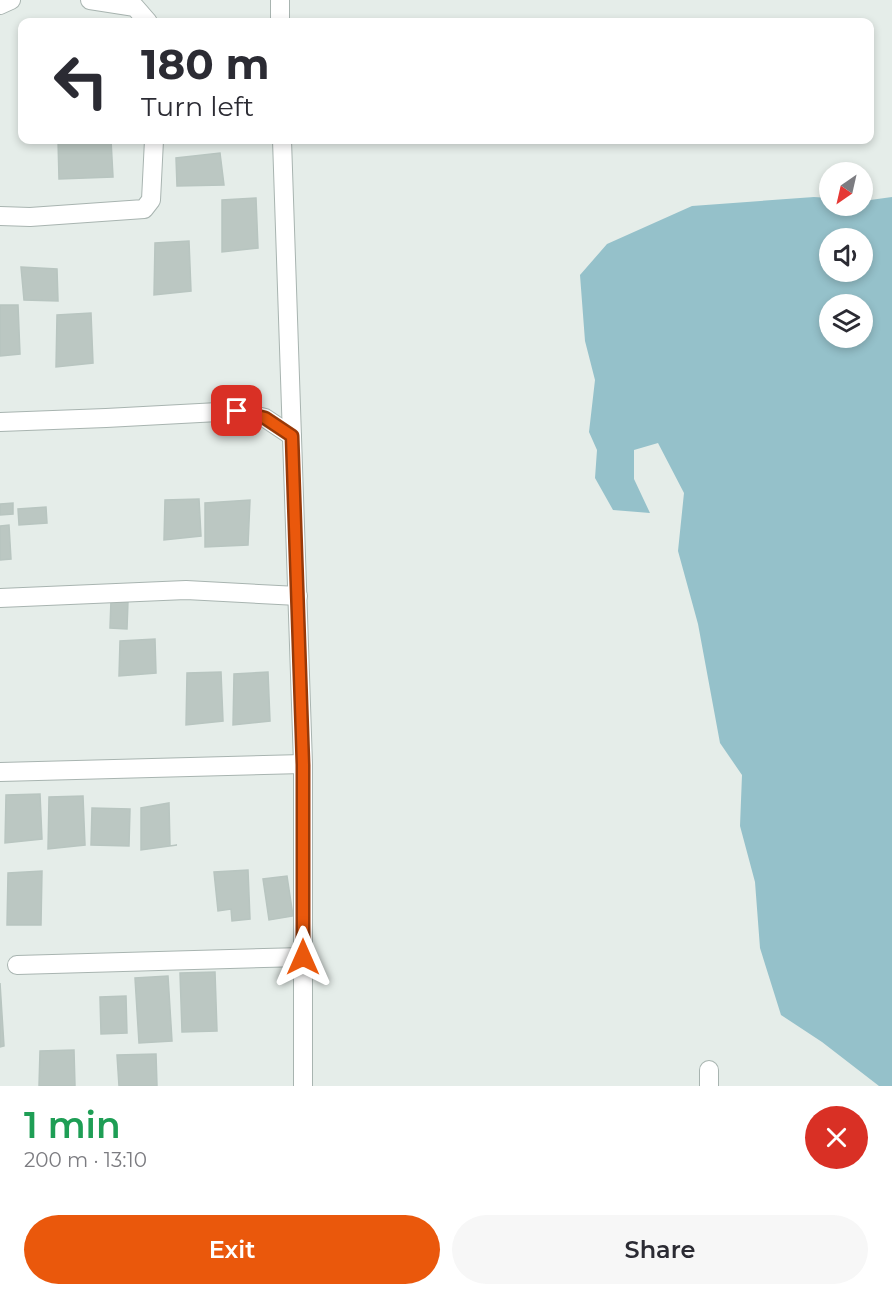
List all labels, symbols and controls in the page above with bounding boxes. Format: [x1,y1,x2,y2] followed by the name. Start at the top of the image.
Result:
[141,38,270,90] text: 180 m
[42,42,120,120] icon: left
[141,90,254,123] text: Turn left
[819,162,873,216] north arrow
[819,162,873,348] map controls
[819,228,873,282] button: sound
[819,294,873,348] button: layers
[211,385,262,436] pin
[220,394,253,427] icon: arrive
[271,925,335,989] position arrow
[24,1103,121,1147] text: 1 min
[805,1106,868,1169] button: close
[24,1148,147,1172] text: 200 m · 13:10
[24,1215,440,1284] button: Exit
[452,1215,868,1284] button: Share

